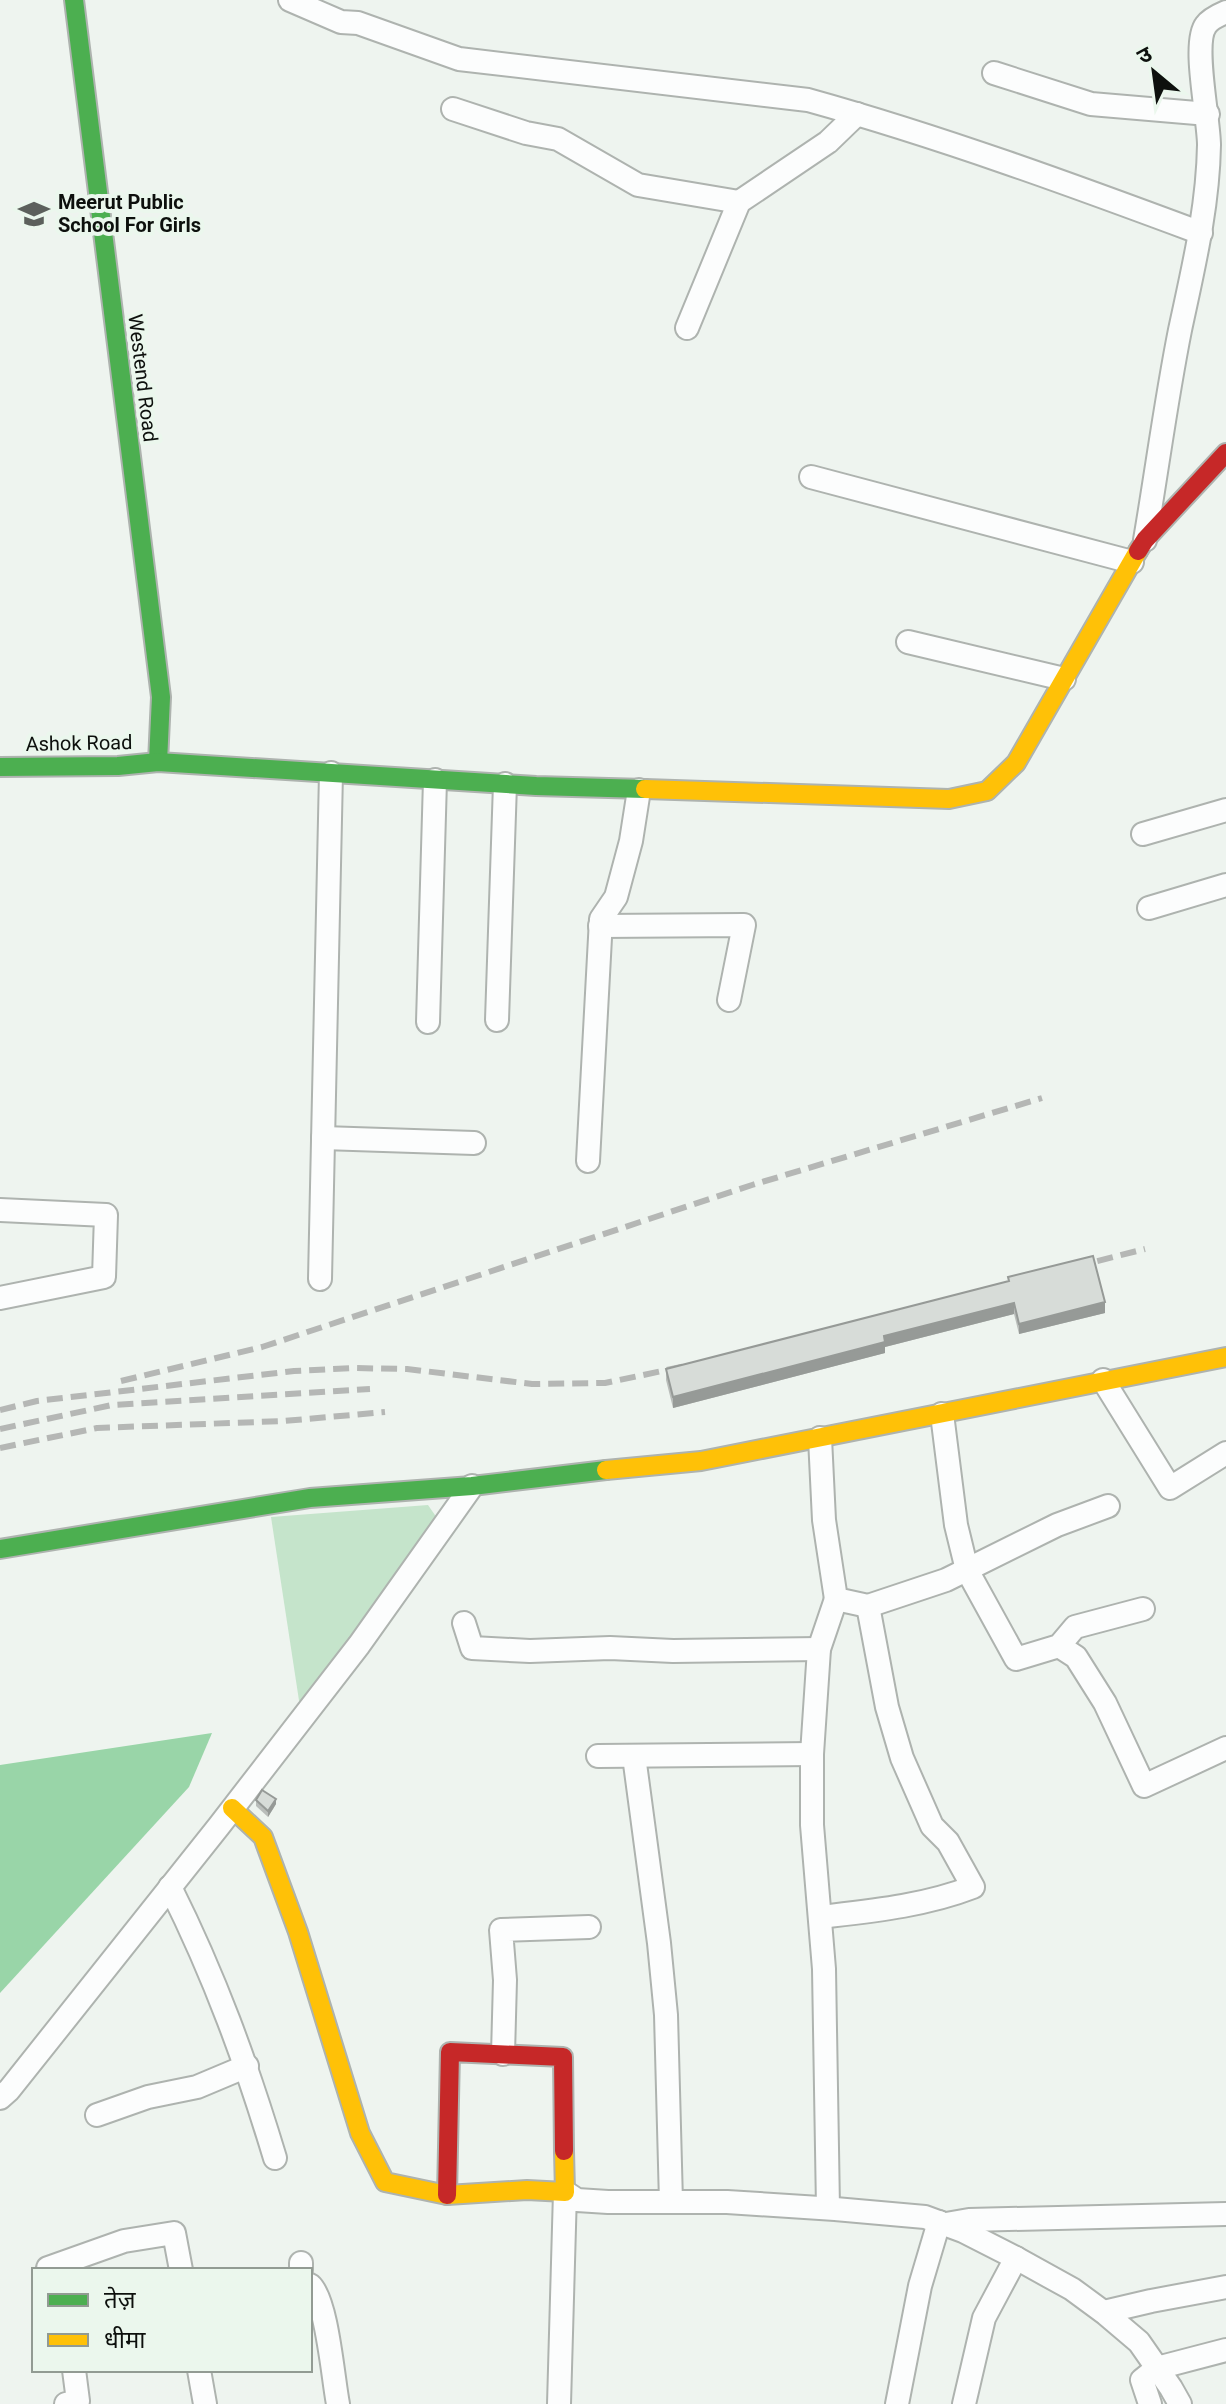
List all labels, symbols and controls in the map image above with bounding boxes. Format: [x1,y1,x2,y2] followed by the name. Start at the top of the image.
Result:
[1114,32,1194,112] north arrow
[1133,40,1157,69] text: उ
[58,190,201,237] place label: Meerut Public School For Girls
[17,197,51,231] school or university icon: Meerut Public School For Girls
[123,313,163,443] street label: Westend Road
[25,730,133,756] street label: Ashok Road
[32,2268,312,2372] legend
[104,2286,137,2314] text: तेज़
[104,2326,146,2354] text: धीमा

